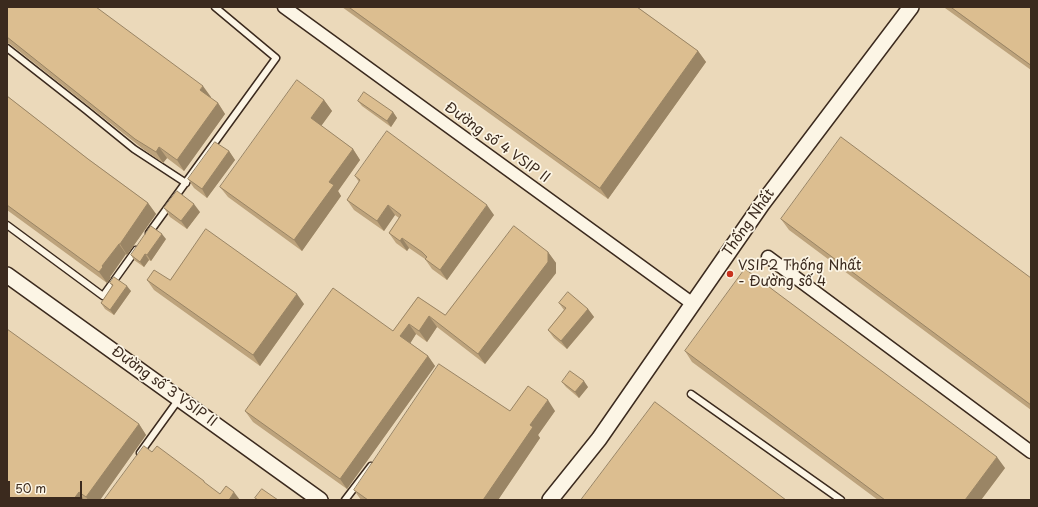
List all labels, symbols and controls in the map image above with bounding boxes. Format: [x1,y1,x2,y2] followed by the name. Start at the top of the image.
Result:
[441,99,553,187] street label: Đường số 4 VSIP II
[720,186,778,260] street label: Thống Nhất
[738,258,861,290] place label: VSIP2 Thống Nhất - Đường số 4
[725,269,735,279] marker: VSIP2 Thống Nhất - Đường số 4
[108,343,220,431] street label: Đường số 3 VSIP II
[10,473,84,499] scale bar
[15,479,46,497] text: 50 m

